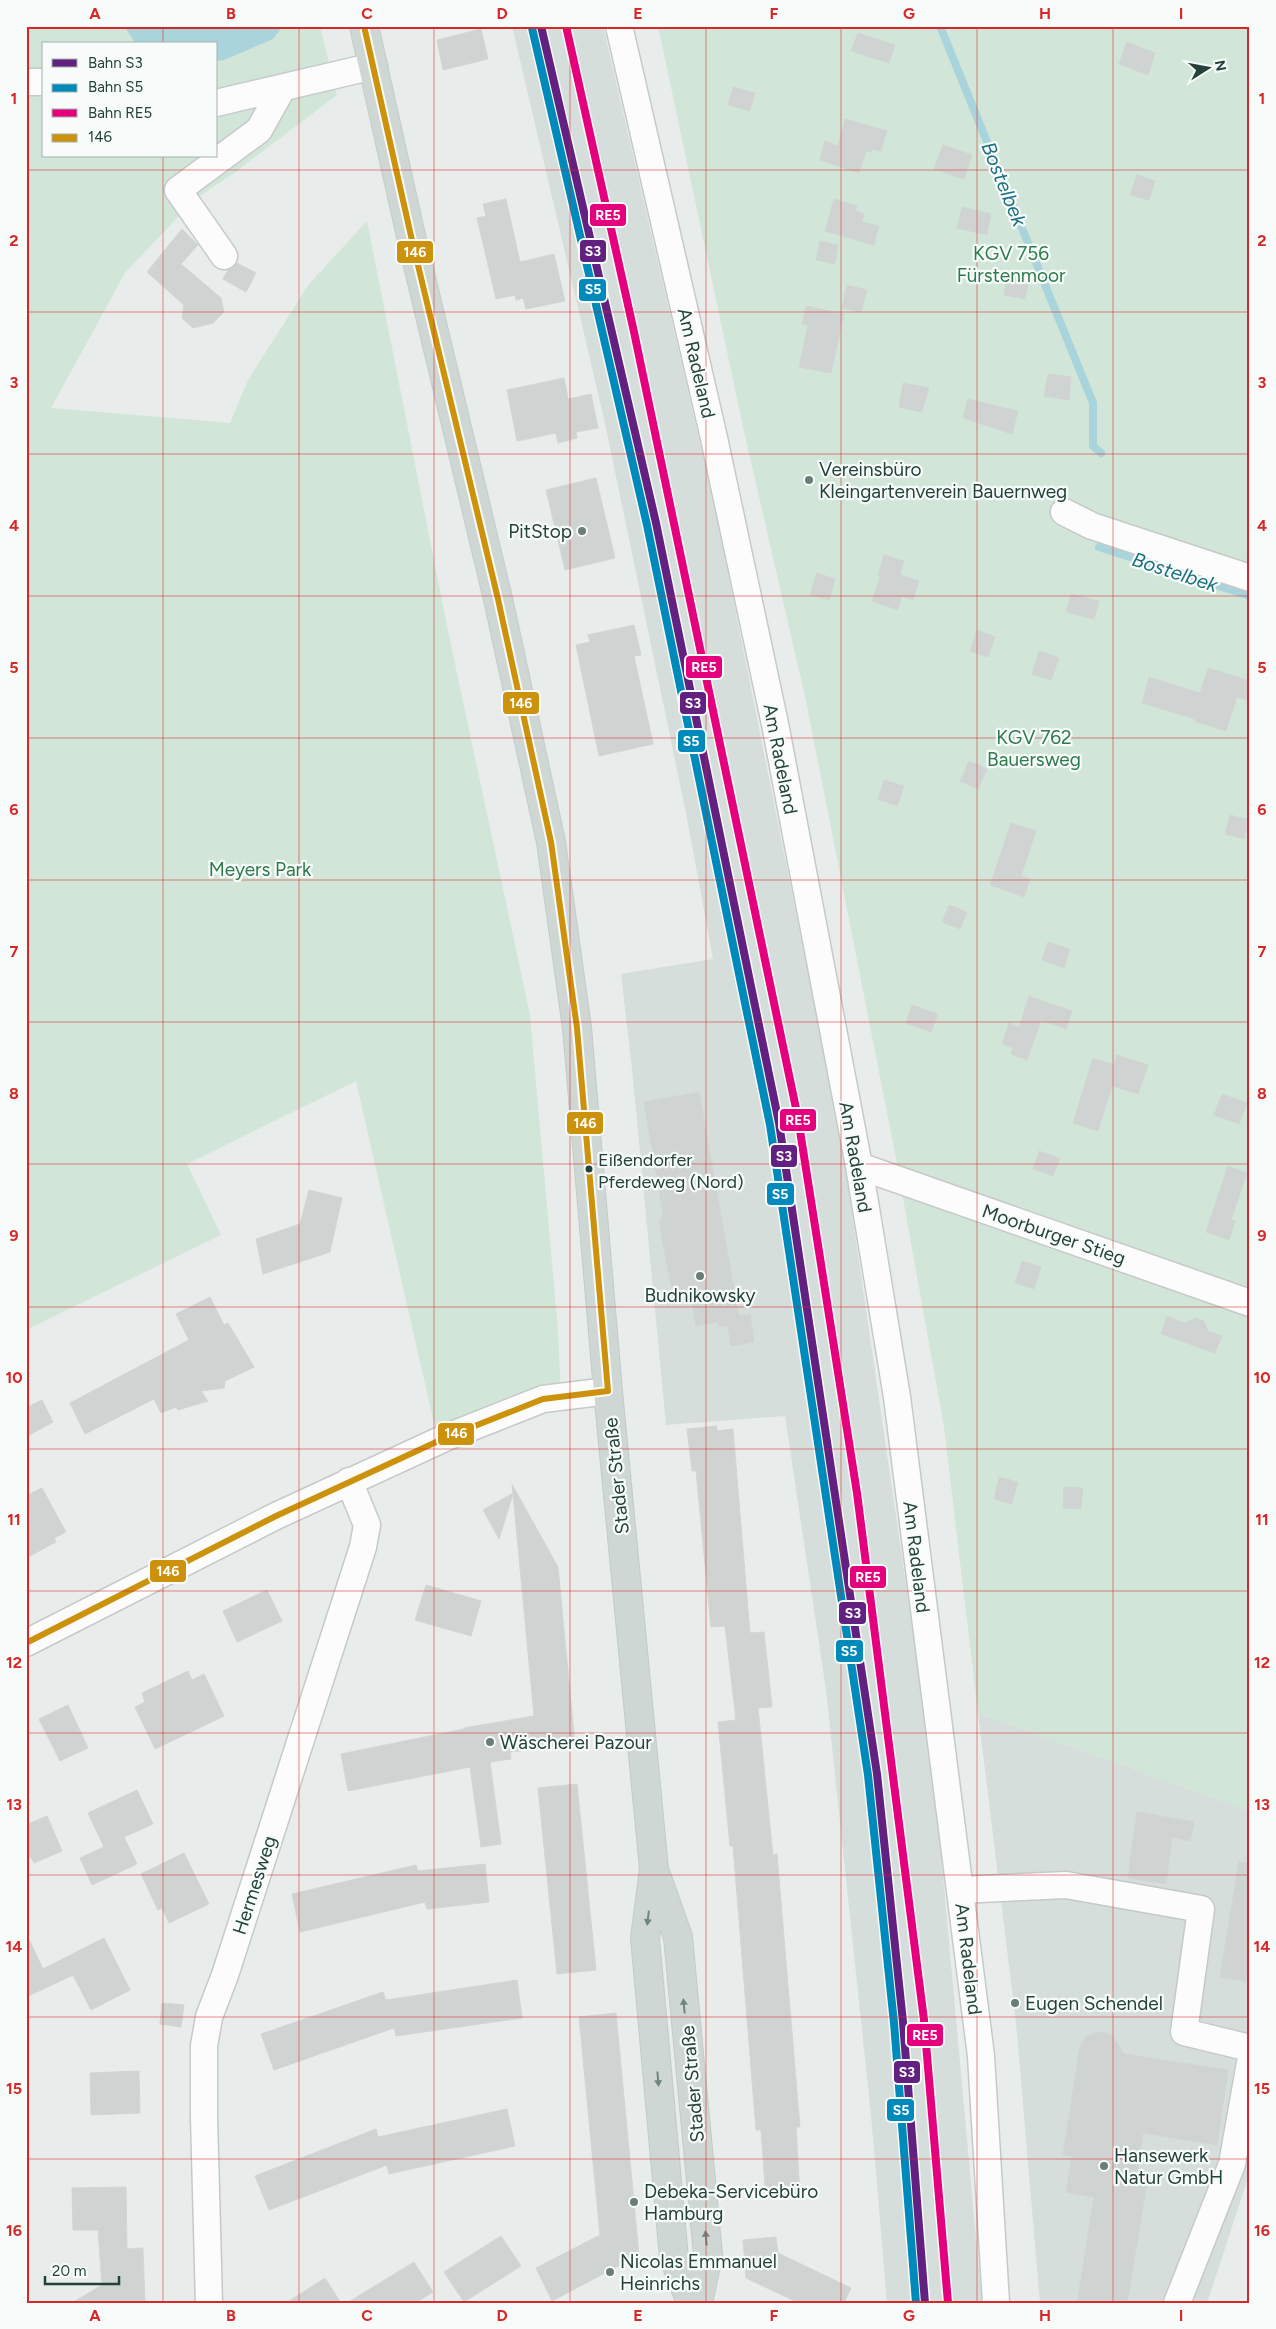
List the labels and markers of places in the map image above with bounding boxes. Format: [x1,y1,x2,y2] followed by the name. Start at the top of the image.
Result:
[819,458,1067,503] place label: Vereinsbüro Kleingartenverein Bauernweg
[803,474,815,486] marker: Vereinsbüro Kleingartenverein Bauernweg
[508,520,572,543] place label: PitStop
[576,525,588,537] marker: PitStop
[598,1149,743,1193] place label: Eißendorfer Pferdeweg (Nord)
[584,1164,594,1174] marker: Eißendorfer Pferdeweg (Nord)
[694,1270,706,1282] marker: Budnikowsky
[644,1284,756,1307] place label: Budnikowsky
[500,1731,652,1754] place label: Wäscherei Pazour
[484,1736,496,1748] marker: Wäscherei Pazour
[1025,1992,1163,2015] place label: Eugen Schendel
[1009,1997,1021,2009] marker: Eugen Schendel
[1114,2144,1223,2189] place label: Hansewerk Natur GmbH
[1098,2160,1110,2172] marker: Hansewerk Natur GmbH
[644,2180,818,2225] place label: Debeka-Servicebüro Hamburg
[628,2196,640,2208] marker: Debeka-Servicebüro Hamburg
[620,2250,777,2295] place label: Nicolas Emmanuel Heinrichs
[604,2266,616,2278] marker: Nicolas Emmanuel Heinrichs

